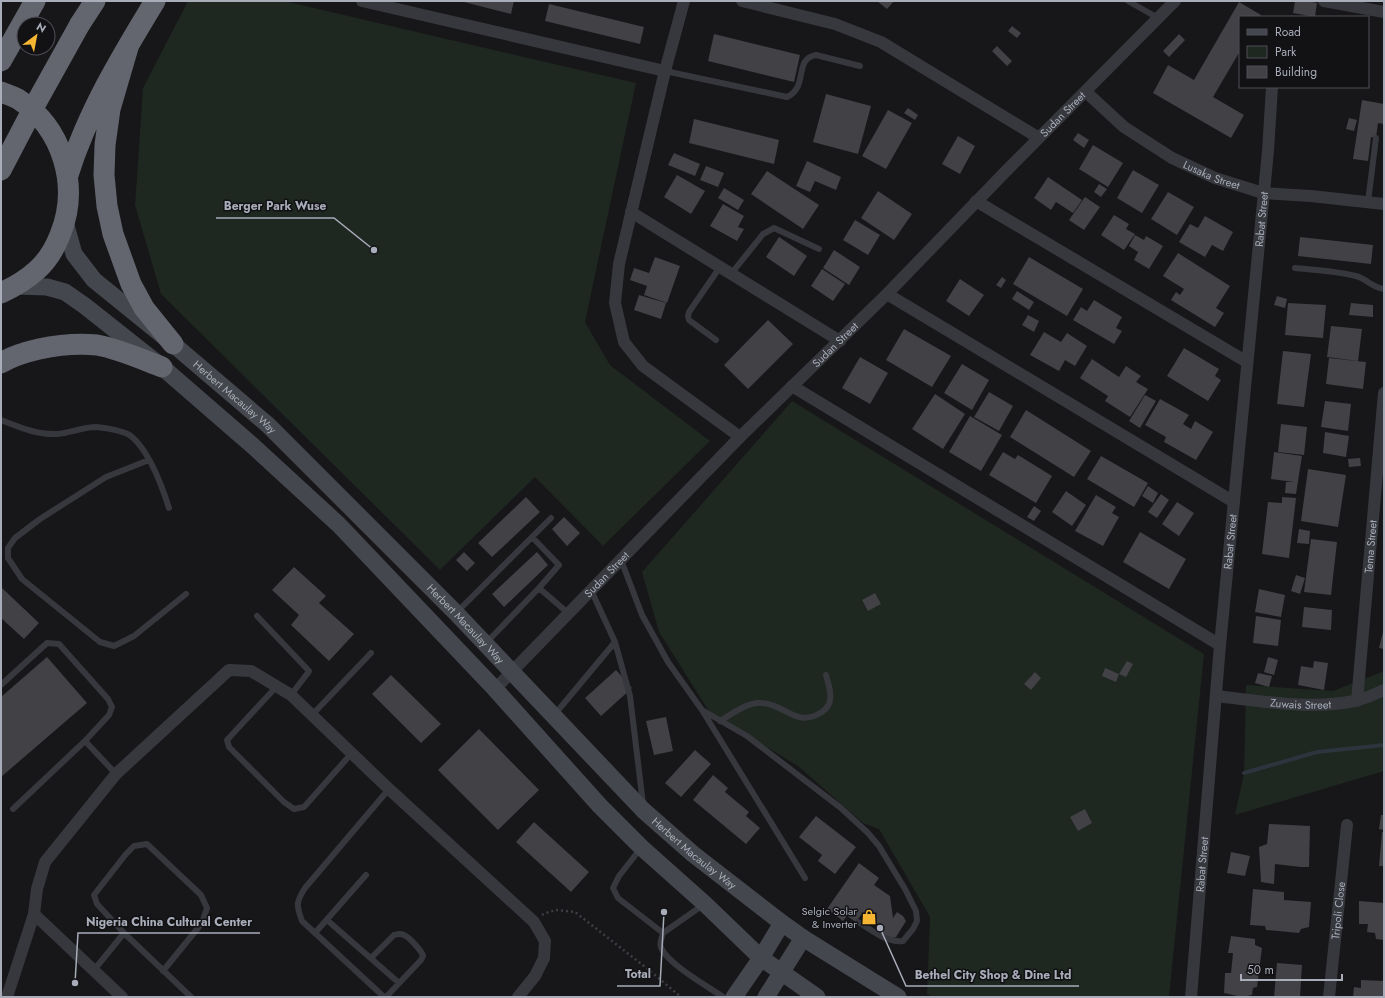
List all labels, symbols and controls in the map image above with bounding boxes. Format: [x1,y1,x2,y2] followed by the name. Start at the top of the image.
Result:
[16,16,56,56] north arrow
[1239,16,1369,88] legend
[33,18,49,37] text: N
[1275,23,1301,41] text: Road
[1275,43,1297,61] text: Park
[1275,63,1317,81] text: Building
[1036,87,1089,141] street label: Sudan Street
[1181,156,1242,193] street label: Lusaka Street
[1251,191,1272,247] street label: Rabat Street
[216,194,334,218] callout: Berger Park Wuse
[224,197,326,215] text: Berger Park Wuse
[808,318,862,371] street label: Sudan Street
[190,356,280,437] street label: Herbert Macaulay Way
[1219,513,1241,570] street label: Rabat Street
[1360,519,1381,574] street label: Tema Street
[580,547,633,601] street label: Sudan Street
[423,580,508,667] street label: Herbert Macaulay Way
[1269,694,1332,713] street label: Zuwais Street
[648,813,740,893] street label: Herbert Macaulay Way
[1192,836,1212,893] street label: Rabat Street
[1327,880,1349,940] street label: Tripoli Close
[801,903,857,932] place label: Selgic Solar & Inverter
[860,908,878,926] shop icon: Selgic Solar & Inverter
[78,909,260,933] callout: Nigeria China Cultural Center
[86,913,252,931] text: Nigeria China Cultural Center
[1241,956,1342,982] scale bar
[1247,961,1274,979] text: 50 m
[617,962,660,986] callout: Total
[906,962,1079,986] callout: Bethel City Shop & Dine Ltd
[625,965,651,983] text: Total
[915,966,1071,984] text: Bethel City Shop & Dine Ltd

